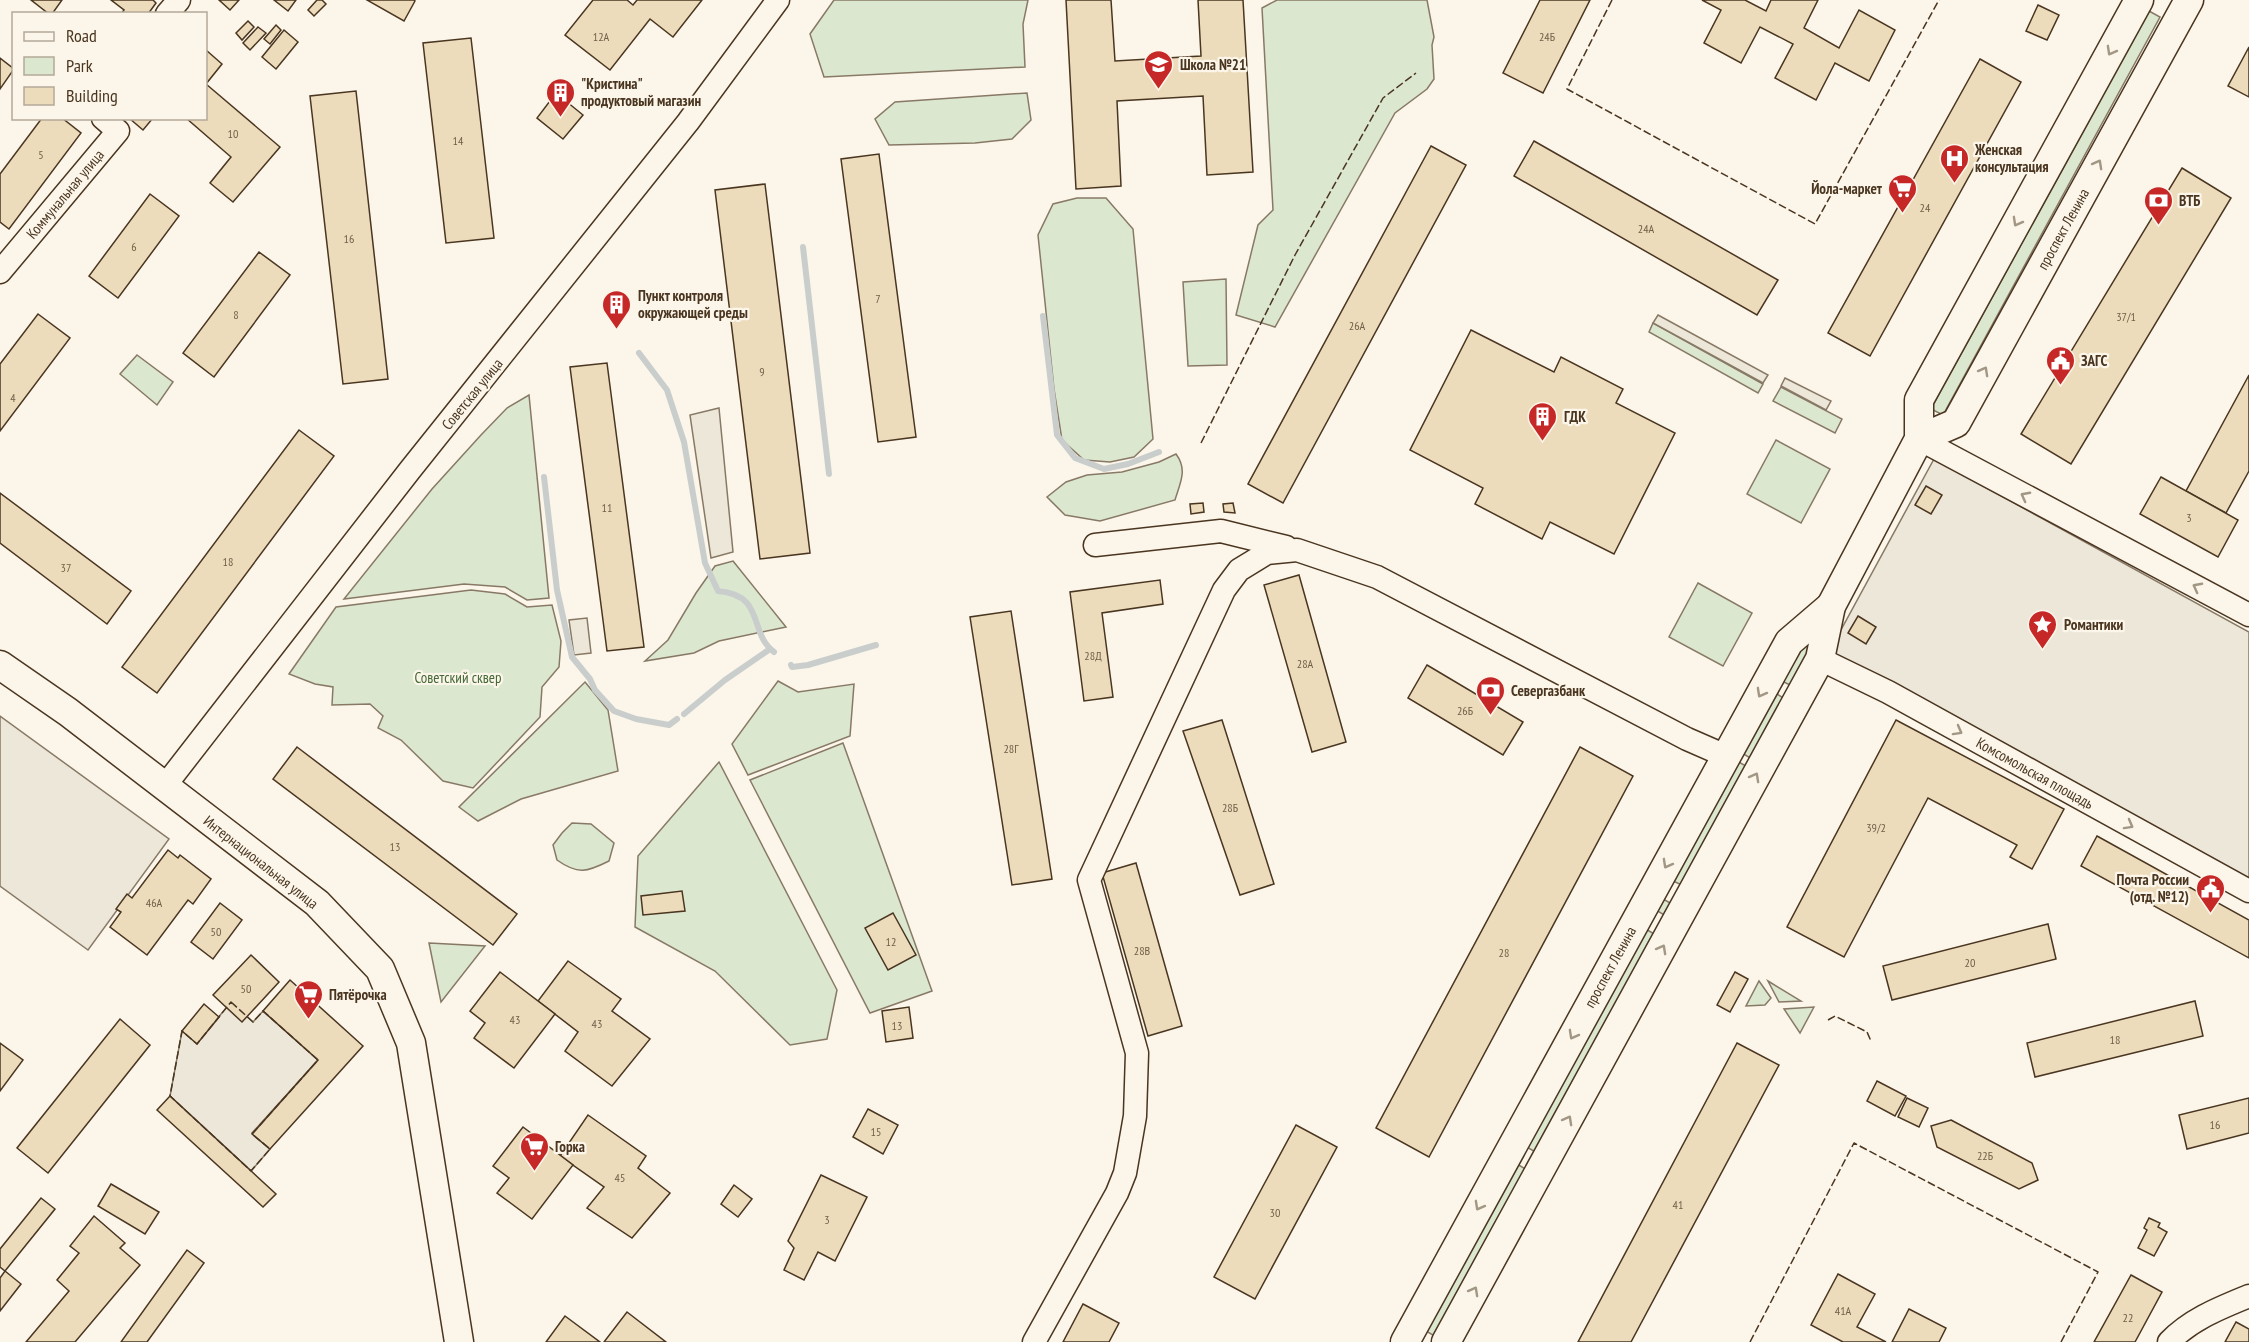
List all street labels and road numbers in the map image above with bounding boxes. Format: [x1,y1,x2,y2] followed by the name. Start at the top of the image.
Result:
[22,145,108,243] street label: Коммунальная улица
[2033,185,2093,273] street label: проспект Ленина
[437,354,507,434] street label: Советская улица
[1973,733,2097,813] street label: Комсомольская площадь
[200,811,322,913] street label: Интернациональная улица
[1580,923,1640,1011] street label: проспект Ленина

